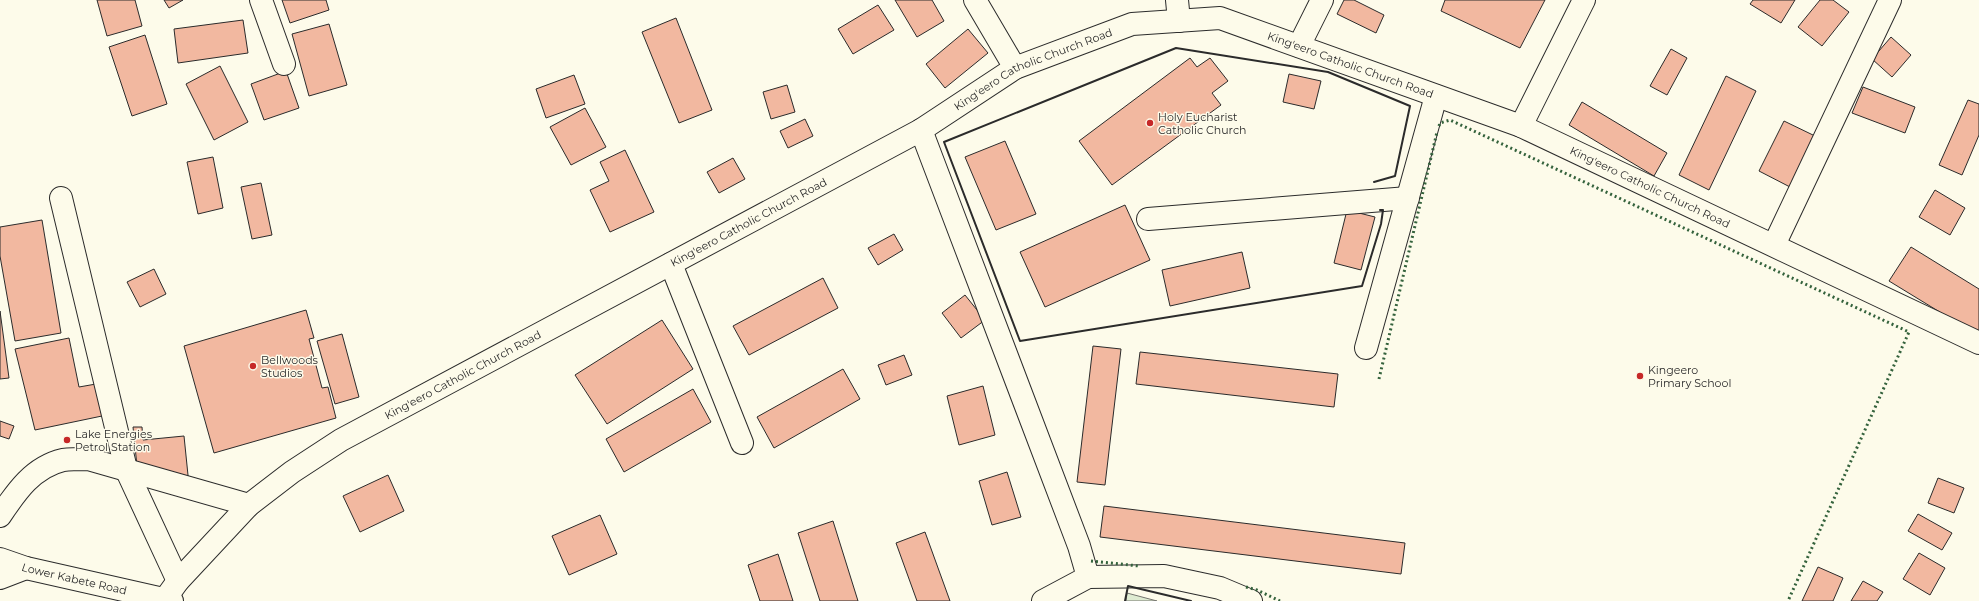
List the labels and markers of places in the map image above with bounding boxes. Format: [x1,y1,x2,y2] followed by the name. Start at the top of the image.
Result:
[1158,110,1246,137] place label: Holy Eucharist Catholic Church
[1145,118,1155,128] marker: Holy Eucharist Catholic Church
[261,353,319,380] place label: Bellwoods Studios
[248,361,258,371] marker: Bellwoods Studios
[1648,363,1731,390] place label: Kingeero Primary School
[1635,371,1645,381] marker: Kingeero Primary School
[75,427,153,454] place label: Lake Energies Petrol Station
[62,435,72,445] marker: Lake Energies Petrol Station

